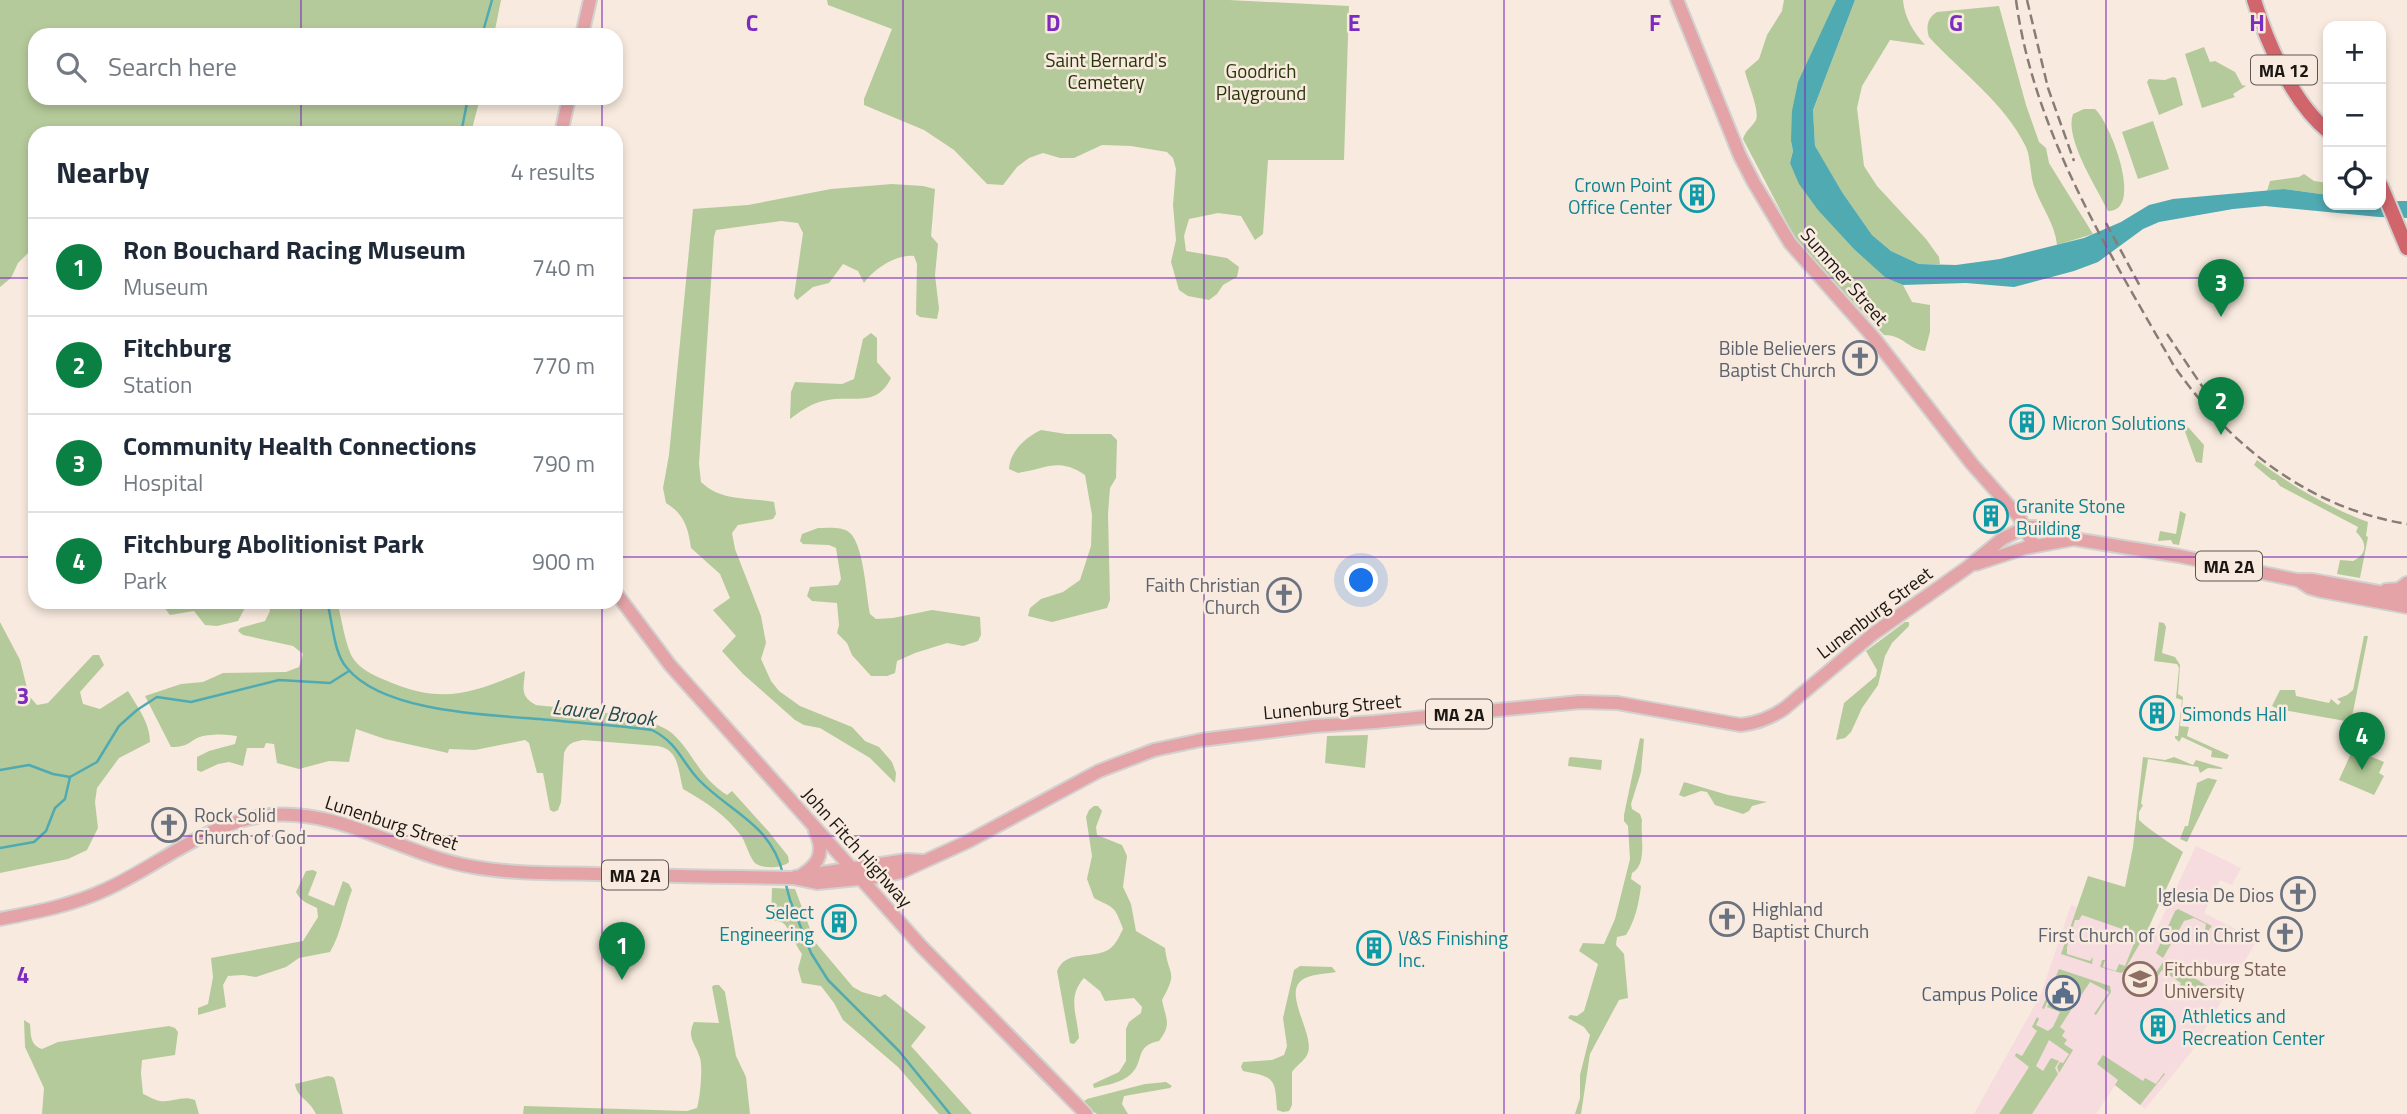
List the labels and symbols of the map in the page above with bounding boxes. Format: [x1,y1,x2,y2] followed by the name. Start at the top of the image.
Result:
[746,5,758,40] text: C
[1046,5,1060,40] text: D
[1348,5,1360,40] text: E
[1649,5,1661,40] text: F
[1949,5,1963,40] text: G
[2249,5,2265,40] text: H
[1045,45,1167,96] park label: Saint Bernard's Cemetery
[1216,56,1306,107] park label: Goodrich Playground
[2251,56,2317,84] road number: MA 12
[1568,170,1672,221] place label: Crown Point Office Center
[1678,176,1716,214] building icon: Crown Point Office Center
[1794,221,1896,332] street label: Summer Street
[2198,259,2244,317] pin: 3
[1719,333,1836,384] place label: Bible Believers Baptist Church
[1841,339,1879,377] church icon: Bible Believers Baptist Church
[2198,377,2244,435] pin: 2
[2008,403,2046,441] building icon: Micron Solutions
[2052,408,2186,437] place label: Micron Solutions
[2016,491,2125,542] place label: Granite Stone Building
[1972,497,2010,535] building icon: Granite Stone Building
[2196,552,2262,580] road number: MA 2A
[1810,559,1938,665] street label: Lunenburg Street
[1344,563,1378,597] your location
[1145,570,1260,621] place label: Faith Christian Church
[1265,576,1303,614] church icon: Faith Christian Church
[17,678,29,713] text: 3
[1262,685,1403,726] street label: Lunenburg Street
[551,690,660,735] water label: Laurel Brook
[2138,694,2176,732] building icon: Simonds Hall
[2182,699,2287,728] place label: Simonds Hall
[1426,700,1492,728] road number: MA 2A
[2339,712,2385,770] pin: 4
[796,780,920,914] street label: John Fitch Highway
[322,787,463,857] street label: Lunenburg Street
[194,800,306,851] place label: Rock Solid Church of God
[150,806,188,844] church icon: Rock Solid Church of God
[602,860,668,890] road number: MA 2A
[2279,875,2317,913] church icon: Iglesia De Dios
[2158,880,2274,909] place label: Iglesia De Dios
[1752,894,1869,945] place label: Highland Baptist Church
[719,897,814,948] place label: Select Engineering
[1708,900,1746,938] church icon: Highland Baptist Church
[820,903,858,941] building icon: Select Engineering
[2266,915,2304,953] church icon: First Church of God in Christ
[2038,920,2260,949] place label: First Church of God in Christ
[599,922,645,980] pin: 1
[1398,923,1508,974] place label: V&S Finishing Inc.
[1355,929,1393,967] building icon: V&S Finishing Inc.
[2164,954,2286,1005] place label: Fitchburg State University
[17,957,29,992] text: 4
[2121,960,2159,998] school or university icon: Fitchburg State University
[2044,974,2082,1012] public building icon: Campus Police
[1922,979,2038,1008] place label: Campus Police
[2182,1001,2325,1052] place label: Athletics and Recreation Center
[2139,1007,2177,1045] building icon: Athletics and Recreation Center

